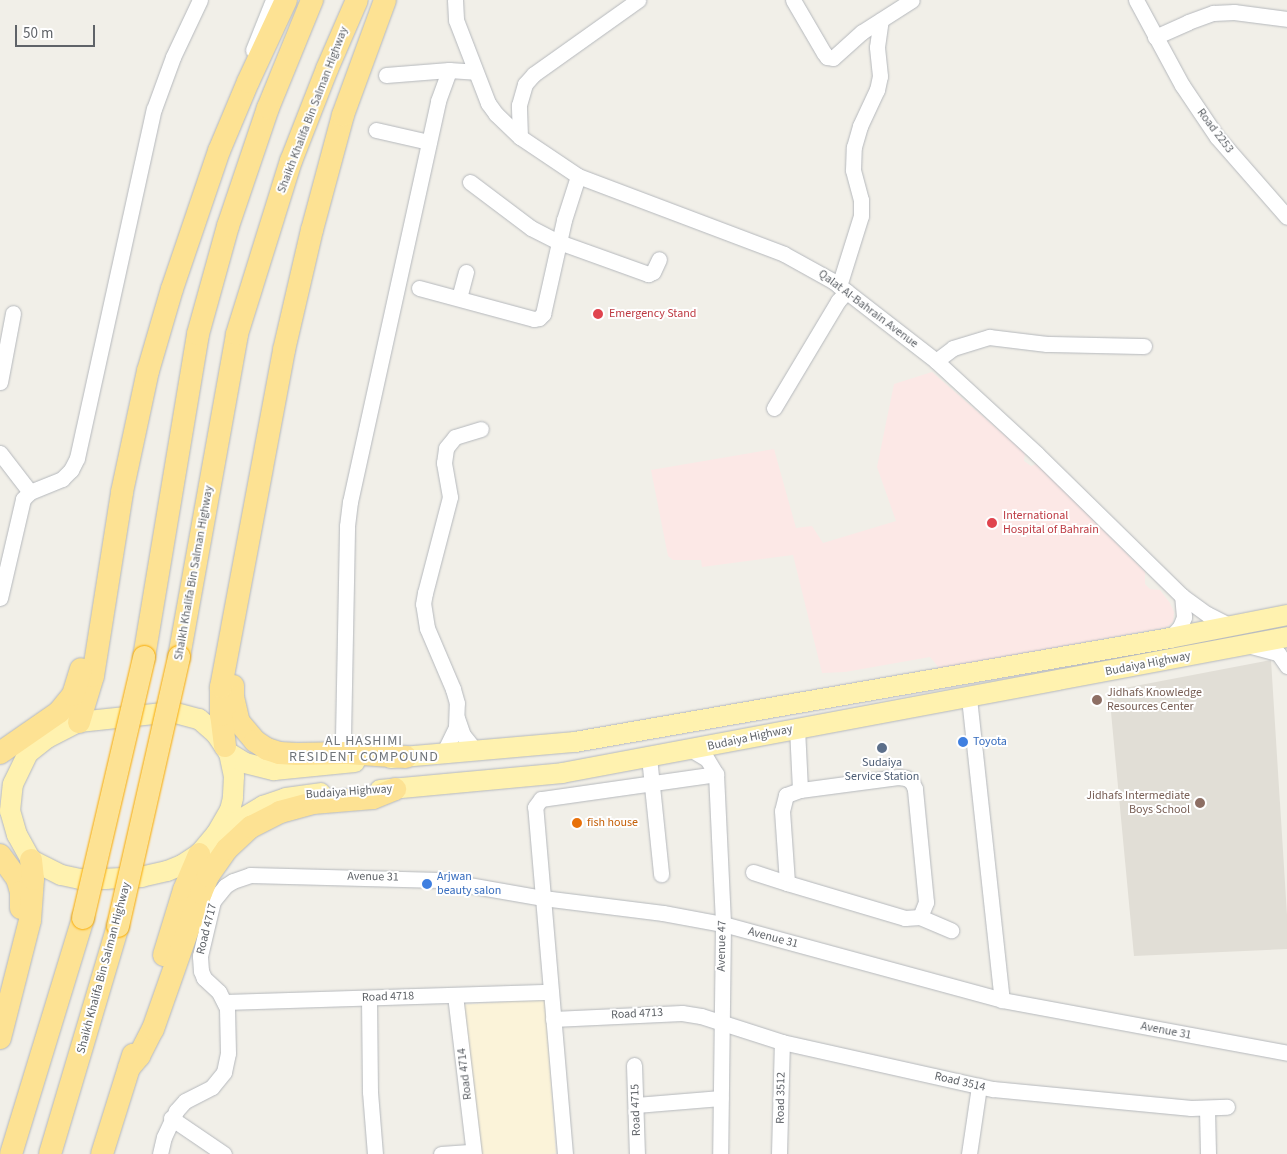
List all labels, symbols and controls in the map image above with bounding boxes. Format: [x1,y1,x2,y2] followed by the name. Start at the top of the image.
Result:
[18,15,98,47] scale bar
[23,23,53,44] text: 50 m
[275,25,351,195] street label: Shaikh Khalifa Bin Salman Highway
[1194,106,1236,156] street label: Road 2253
[815,267,921,351] street label: Qalat Al-Bahrain Avenue
[591,307,605,321] marker: Emergency Stand
[609,307,696,321] place label: Emergency Stand
[172,485,216,661] street label: Shaikh Khalifa Bin Salman Highway
[1003,509,1099,537] place label: International Hospital of Bahrain
[985,516,999,530] marker: International Hospital of Bahrain
[1104,649,1192,679] street label: Budaiya Highway
[1107,686,1202,714] place label: Jidhafs Knowledge Resources Center
[1091,694,1103,706] marker: Jidhafs Knowledge Resources Center
[706,722,794,754] street label: Budaiya Highway
[287,733,441,766] district label: AL HASHIMI RESIDENT COMPOUND
[973,735,1007,749] place label: Toyota
[957,736,969,748] marker: Toyota
[876,742,888,754] marker: Sudaiya Service Station
[845,756,919,784] place label: Sudaiya Service Station
[305,782,393,802] street label: Budaiya Highway
[1086,789,1190,817] place label: Jidhafs Intermediate Boys School
[1194,797,1206,809] marker: Jidhafs Intermediate Boys School
[587,816,638,830] place label: fish house
[571,817,583,829] marker: fish house
[347,869,399,885] street label: Avenue 31
[437,870,501,898] place label: Arjwan beauty salon
[421,878,433,890] marker: Arjwan beauty salon
[74,881,134,1055] street label: Shaikh Khalifa Bin Salman Highway
[194,902,220,956] street label: Road 4717
[714,920,730,972] street label: Avenue 47
[746,924,800,952] street label: Avenue 31
[362,989,414,1005] street label: Road 4718
[611,1005,663,1023] street label: Road 4713
[1139,1019,1193,1043] street label: Avenue 31
[455,1047,475,1101] street label: Road 4714
[933,1069,987,1095] street label: Road 3514
[773,1072,789,1124] street label: Road 3512
[628,1084,644,1136] street label: Road 4715

